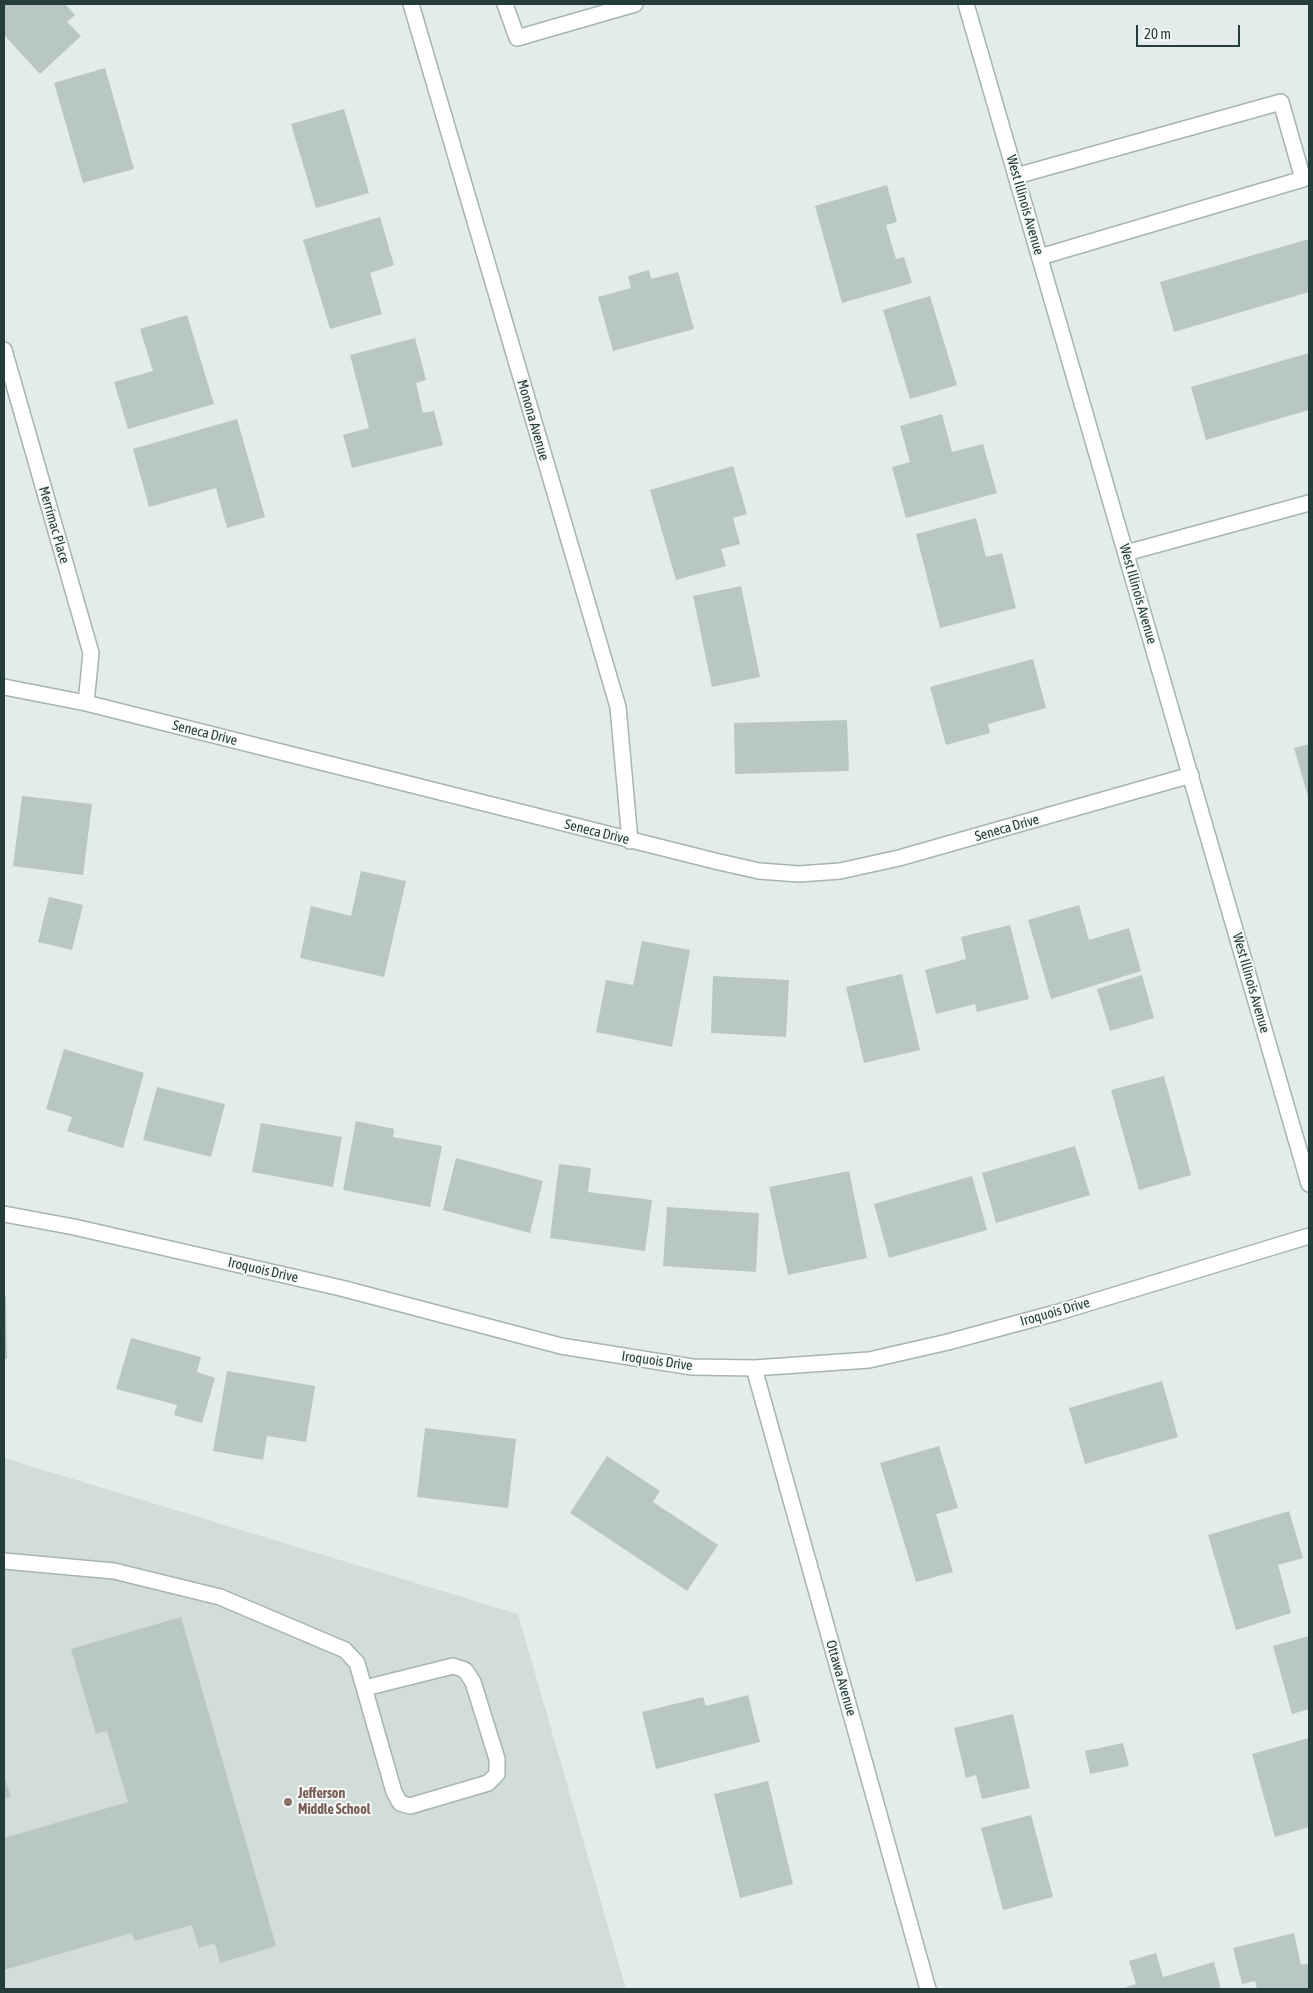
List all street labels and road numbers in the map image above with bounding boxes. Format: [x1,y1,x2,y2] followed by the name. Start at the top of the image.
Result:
[1003,153,1047,257] street label: West Illinois Avenue
[513,378,553,462] street label: Monona Avenue
[35,484,73,566] street label: Merrimac Place
[1116,542,1160,646] street label: West Illinois Avenue
[171,717,239,749] street label: Seneca Drive
[973,811,1041,845] street label: Seneca Drive
[563,816,631,848] street label: Seneca Drive
[1229,931,1273,1035] street label: West Illinois Avenue
[226,1254,300,1286] street label: Iroquois Drive
[1018,1294,1092,1330] street label: Iroquois Drive
[620,1348,694,1374] street label: Iroquois Drive
[822,1638,860,1718] street label: Ottawa Avenue

